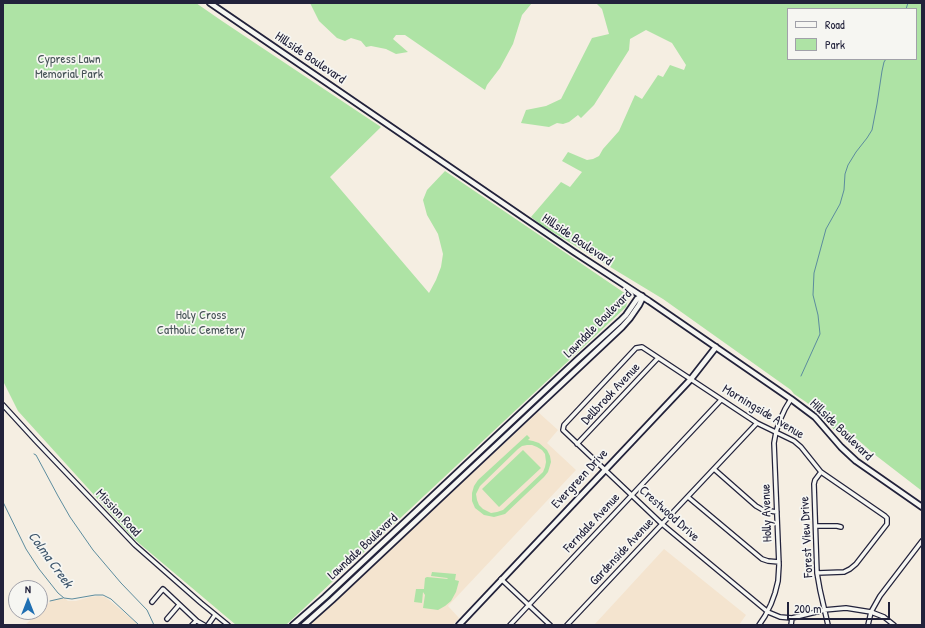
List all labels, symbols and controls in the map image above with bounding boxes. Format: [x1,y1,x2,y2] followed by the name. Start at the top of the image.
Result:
[787,8,917,60] legend
[825,16,845,33] text: Road
[272,29,348,87] street label: Hillside Boulevard
[825,36,845,53] text: Park
[35,52,103,83] park label: Cypress Lawn Memorial Park
[539,211,615,269] street label: Hillside Boulevard
[561,287,635,361] street label: Lawndale Boulevard
[157,308,245,339] park label: Holy Cross Catholic Cemetery
[578,360,644,428] street label: Dellbrook Avenue
[719,381,807,443] street label: Morningside Avenue
[806,396,876,464] street label: Hillside Boulevard
[549,446,611,512] street label: Evergreen Drive
[636,483,702,545] street label: Crestwood Drive
[758,484,776,542] street label: Holly Avenue
[92,486,144,540] street label: Mission Road
[560,490,624,556] street label: Ferndale Avenue
[797,496,817,578] street label: Forest View Drive
[325,511,401,583] street label: Lawndale Boulevard
[587,515,657,589] street label: Gardenside Avenue
[24,529,76,591] water label: Colma Creek
[8,580,48,620] north arrow
[25,582,31,596] text: N
[789,594,892,620] scale bar
[794,600,821,617] text: 200 m

